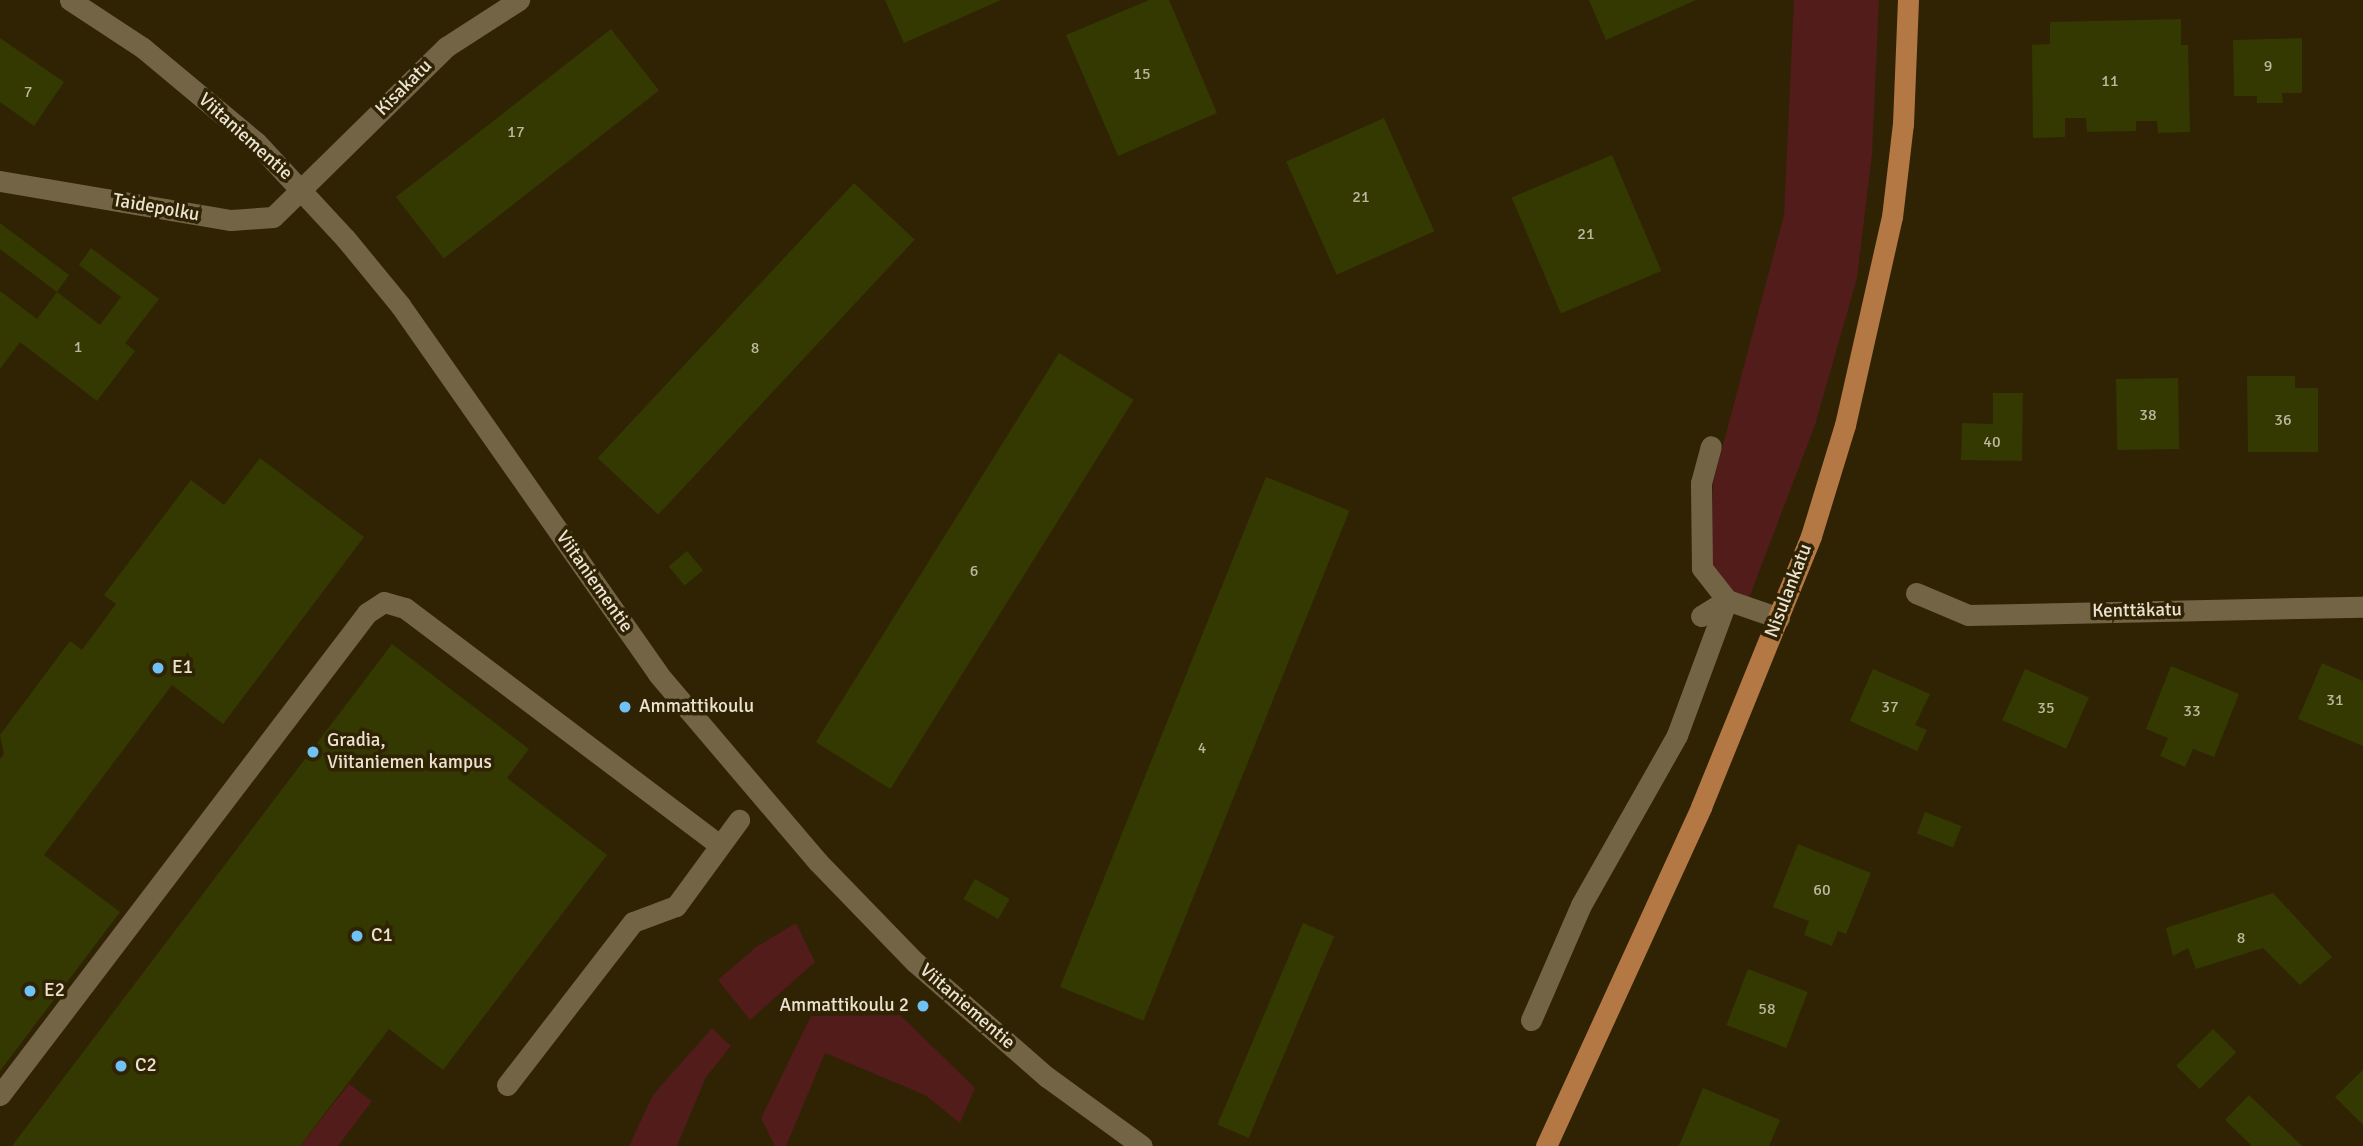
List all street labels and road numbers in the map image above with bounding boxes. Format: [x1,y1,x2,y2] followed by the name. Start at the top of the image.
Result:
[371,55,437,121] street label: Kisakatu
[193,89,297,185] street label: Viitaniementie
[111,189,201,227] street label: Taidepolku
[551,527,637,637] street label: Viitaniementie
[1761,541,1817,641] street label: Nisulankatu
[2092,599,2182,623] street label: Kenttäkatu
[915,959,1019,1055] street label: Viitaniementie

